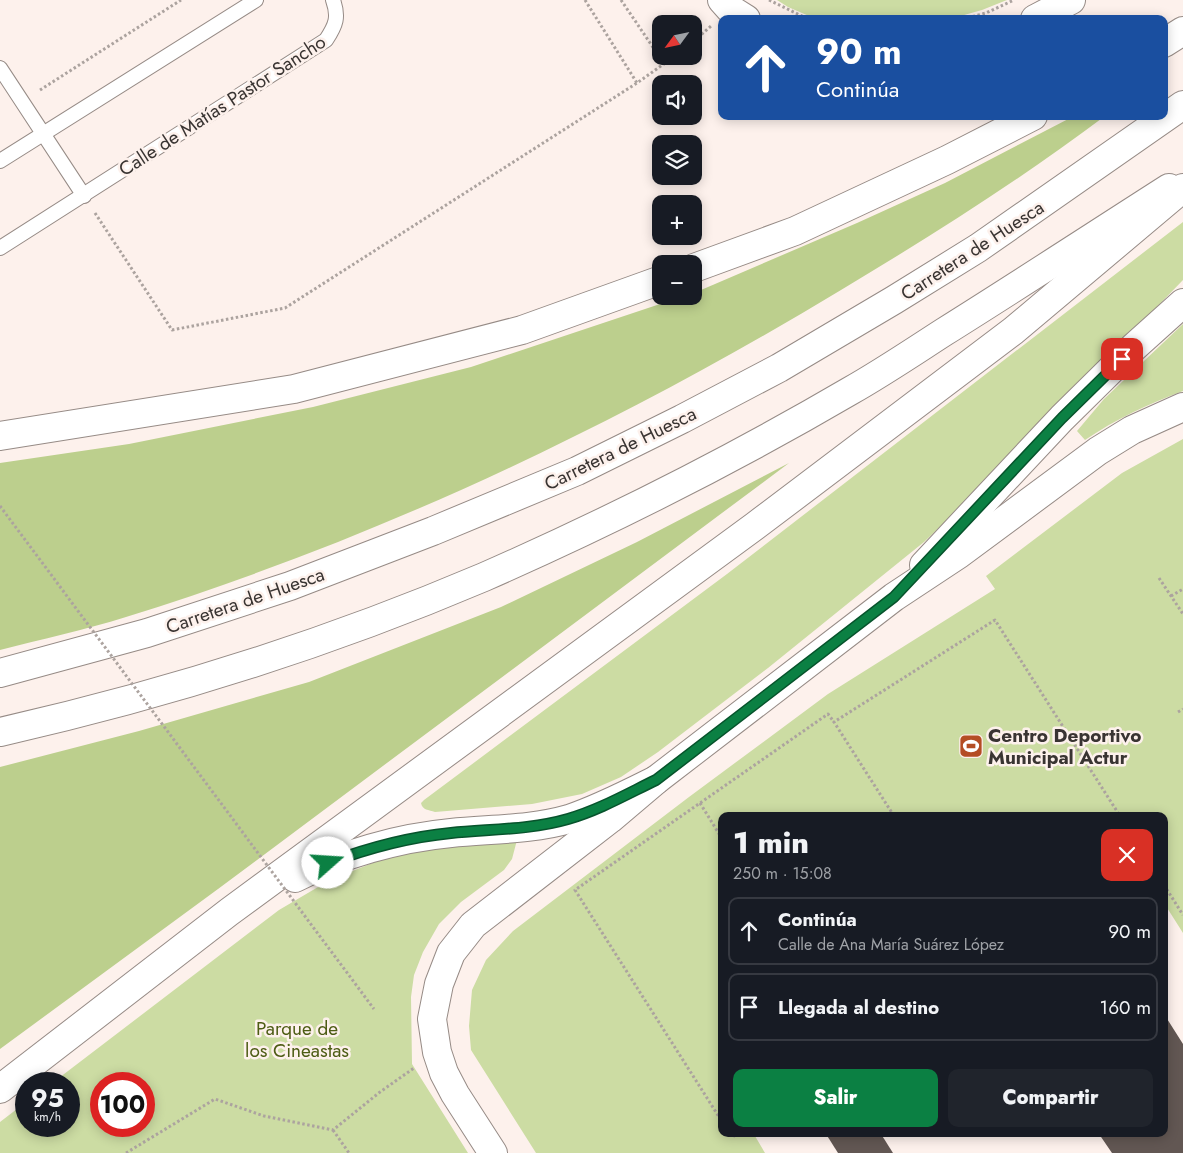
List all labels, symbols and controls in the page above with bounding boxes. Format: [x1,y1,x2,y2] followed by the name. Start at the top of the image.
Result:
[652,15,702,65] north arrow
[652,15,702,305] map controls
[816,27,902,77] text: 90 m
[113,28,331,183] street label: Calle de Matías Pastor Sancho
[733,35,798,100] icon: ahead
[816,73,899,105] text: Continúa
[652,75,702,125] button: sound
[652,135,702,185] button: layers
[895,194,1049,307] street label: Carretera de Huesca
[652,195,702,245] button: +
[652,255,702,305] button: −
[1101,338,1143,380] pin
[1108,345,1136,373] icon: arrive
[540,400,701,497] street label: Carretera de Huesca
[162,561,328,640] street label: Carretera de Huesca
[988,722,1141,771] place label: Centro Deportivo Municipal Actur
[958,733,984,759] sports icon: Centro Deportivo Municipal Actur
[733,821,809,864] text: 1 min
[1101,829,1153,881] button: close
[301,836,353,888] position arrow
[733,862,832,885] text: 250 m · 15:08
[778,906,857,933] text: Continúa
[735,917,763,945] icon: ahead
[1108,918,1151,945] text: 90 m
[778,933,1004,956] text: Calle de Ana María Suárez López
[735,993,763,1021] icon: arrive
[778,994,939,1021] text: Llegada al destino
[1100,994,1151,1021] text: 160 m
[245,1015,349,1064] park label: Parque de los Cineastas
[733,1069,938,1127] button: Salir
[948,1069,1153,1127] button: Compartir
[90,1072,155,1137] speed limit sign: 100
[31,1080,64,1116] text: 95
[34,1108,61,1126] text: km/h

